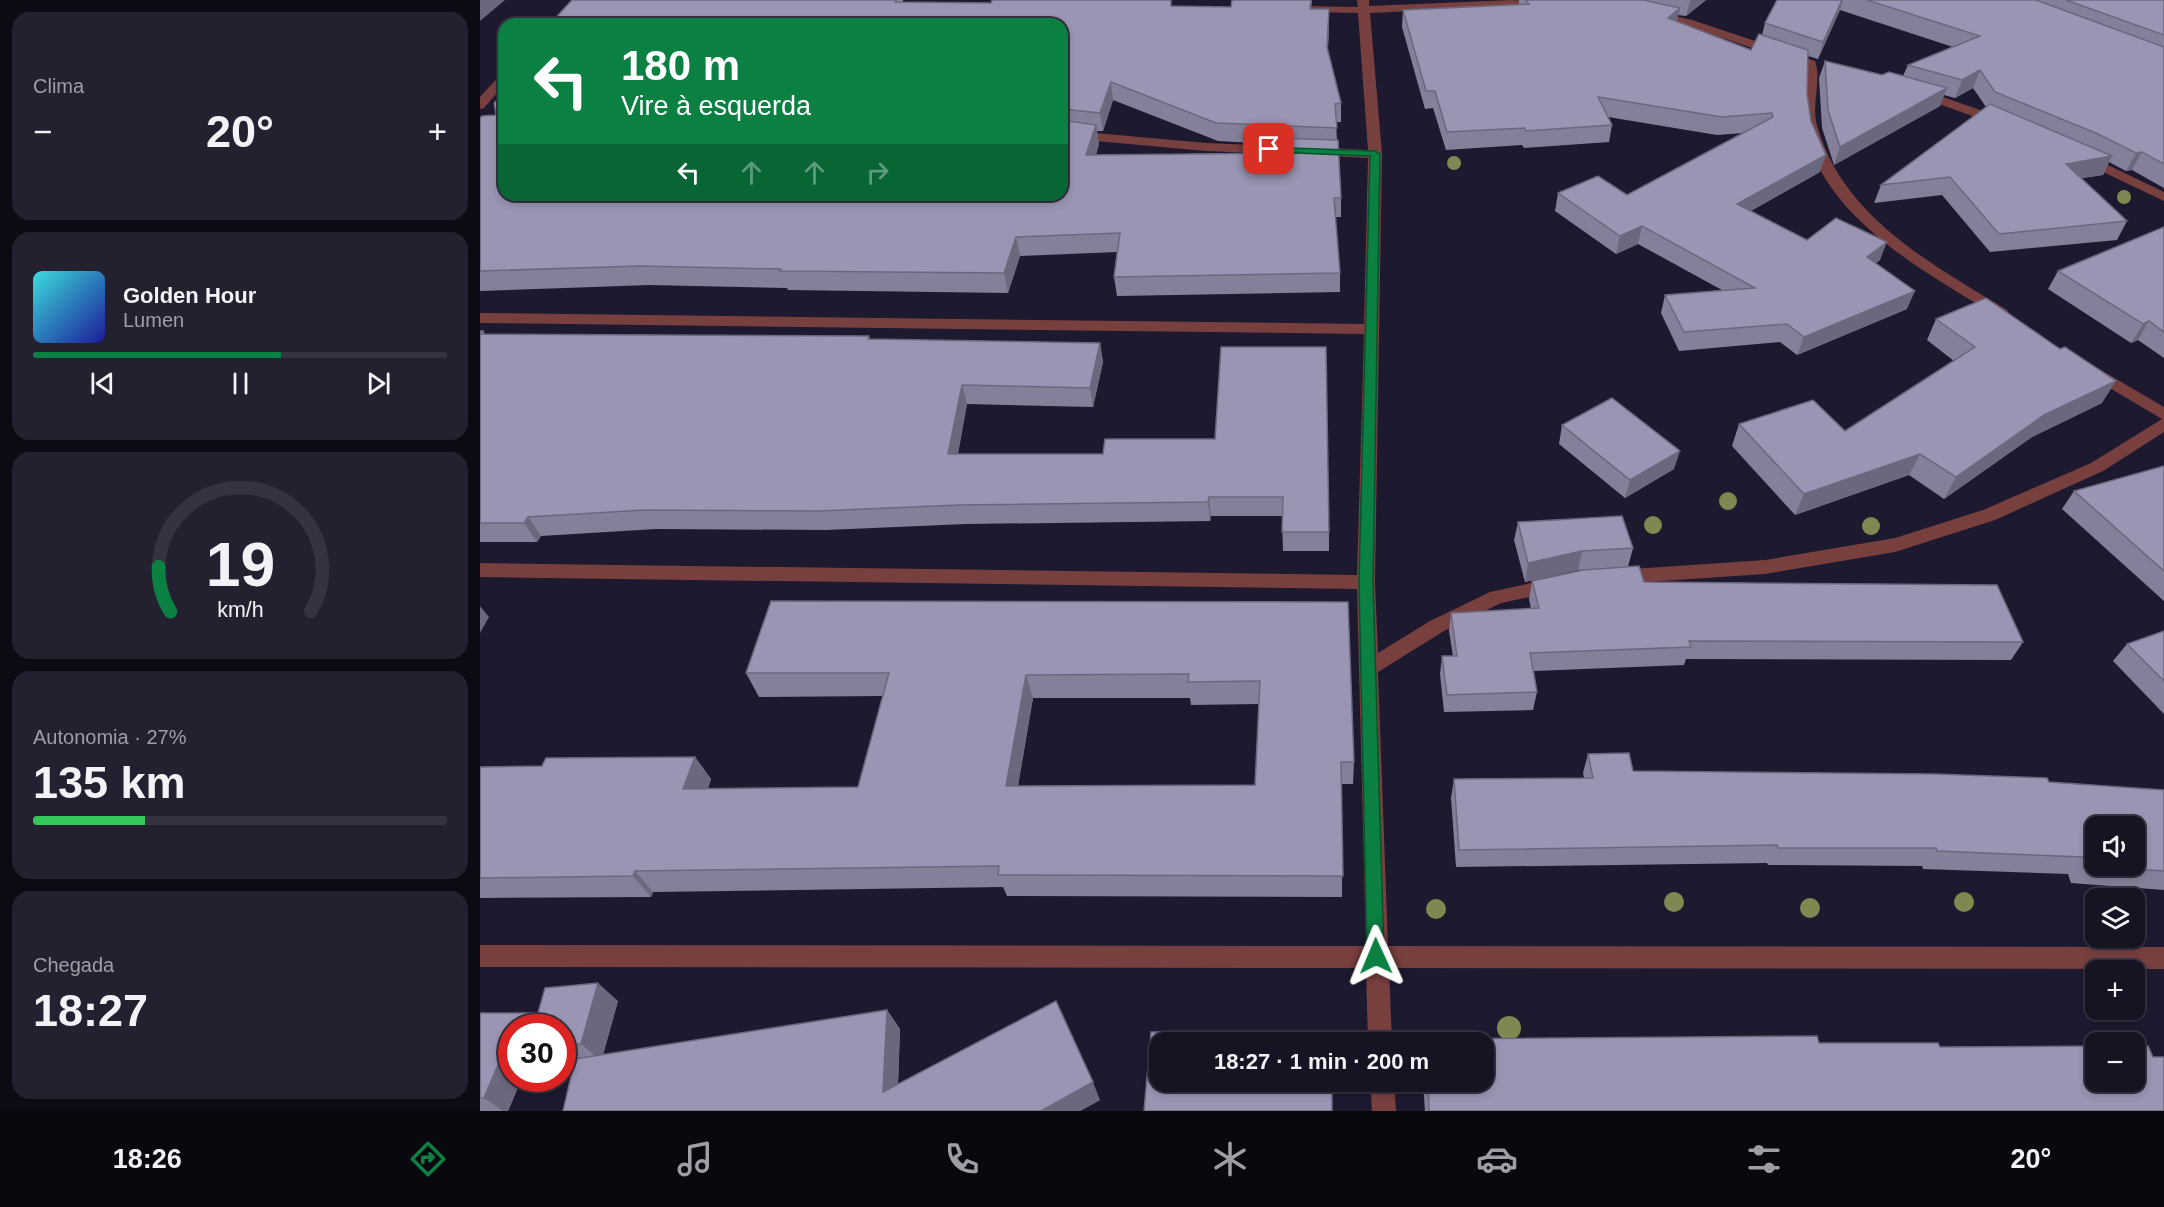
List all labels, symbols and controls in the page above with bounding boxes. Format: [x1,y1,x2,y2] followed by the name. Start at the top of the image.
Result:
[522,42,600,120] icon: left
[621,42,740,89] text: 180 m
[33,75,84,97] text: Clima
[621,91,811,121] text: Vire à esquerda
[206,106,274,157] text: 20°
[33,113,52,150] text: −
[428,113,447,150] text: +
[1243,123,1294,174] pin
[1252,132,1285,165] icon: arrive
[672,156,705,189] icon: left
[735,156,768,189] icon: ahead
[798,156,831,189] icon: ahead
[861,156,894,189] icon: right
[123,283,256,308] text: Golden Hour
[123,309,184,331] text: Lumen
[86,367,119,400] icon: previous
[224,367,257,400] icon: pause
[362,367,395,400] icon: next
[205,531,275,600] text: 19
[217,599,263,623] text: km/h
[33,726,186,748] text: Autonomia · 27%
[33,757,186,808] text: 135 km
[2085,816,2145,1092] map controls
[2085,816,2145,876] button: sound
[2085,888,2145,948] button: layers
[1344,924,1408,988] position arrow
[33,954,114,976] text: Chegada
[2085,960,2145,1020] button: +
[33,985,148,1036] text: 18:27
[498,1014,576,1092] speed limit sign: 30
[2085,1032,2145,1092] button: −
[1214,1049,1429,1074] text: 18:27 · 1 min · 200 m
[407,1138,449,1180] icon: directions
[674,1138,716,1180] icon: music
[941,1138,983,1180] icon: phone
[1209,1138,1251,1180] icon: climate
[1476,1138,1518,1180] icon: car
[1743,1138,1785,1180] icon: filters
[113,1144,182,1174] text: 18:26
[2010,1144,2051,1174] text: 20°

